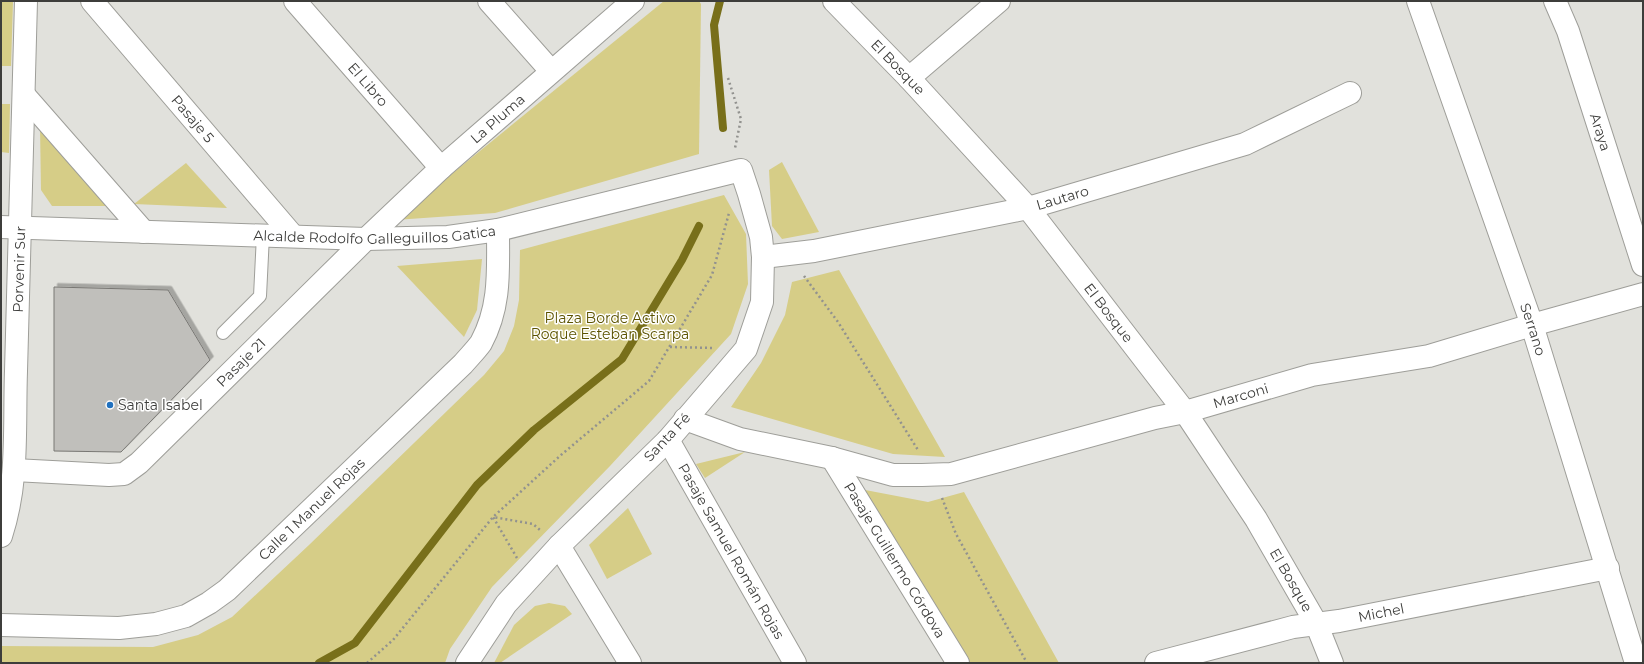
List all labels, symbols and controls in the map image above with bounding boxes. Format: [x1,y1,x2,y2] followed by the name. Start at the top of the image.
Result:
[867,35,929,99] street label: El Bosque
[344,59,392,110] street label: El Libro
[467,90,529,147] street label: La Pluma
[167,91,218,146] street label: Pasaje 5
[1586,111,1615,153] street label: Araya
[1034,182,1091,214] street label: Lautaro
[253,221,497,248] street label: Alcalde Rodolfo Galleguillos Gatica
[9,225,29,313] street label: Porvenir Sur
[1080,279,1137,346] street label: El Bosque
[1516,301,1550,358] street label: Serrano
[531,309,689,343] park label: Plaza Borde Activo Roque Esteban Scarpa
[212,334,269,391] street label: Pasaje 21
[1211,379,1271,412] street label: Marconi
[118,396,203,414] place label: Santa Isabel
[105,400,115,410] marker: Santa Isabel
[640,409,694,465] street label: Santa Fé
[254,454,369,564] street label: Calle 1 Manuel Rojas
[674,460,789,642] street label: Pasaje Samuel Román Rojas
[840,479,950,641] street label: Pasaje Guillermo Córdova
[1266,545,1317,615] street label: El Bosque
[1357,599,1406,626] street label: Michel

